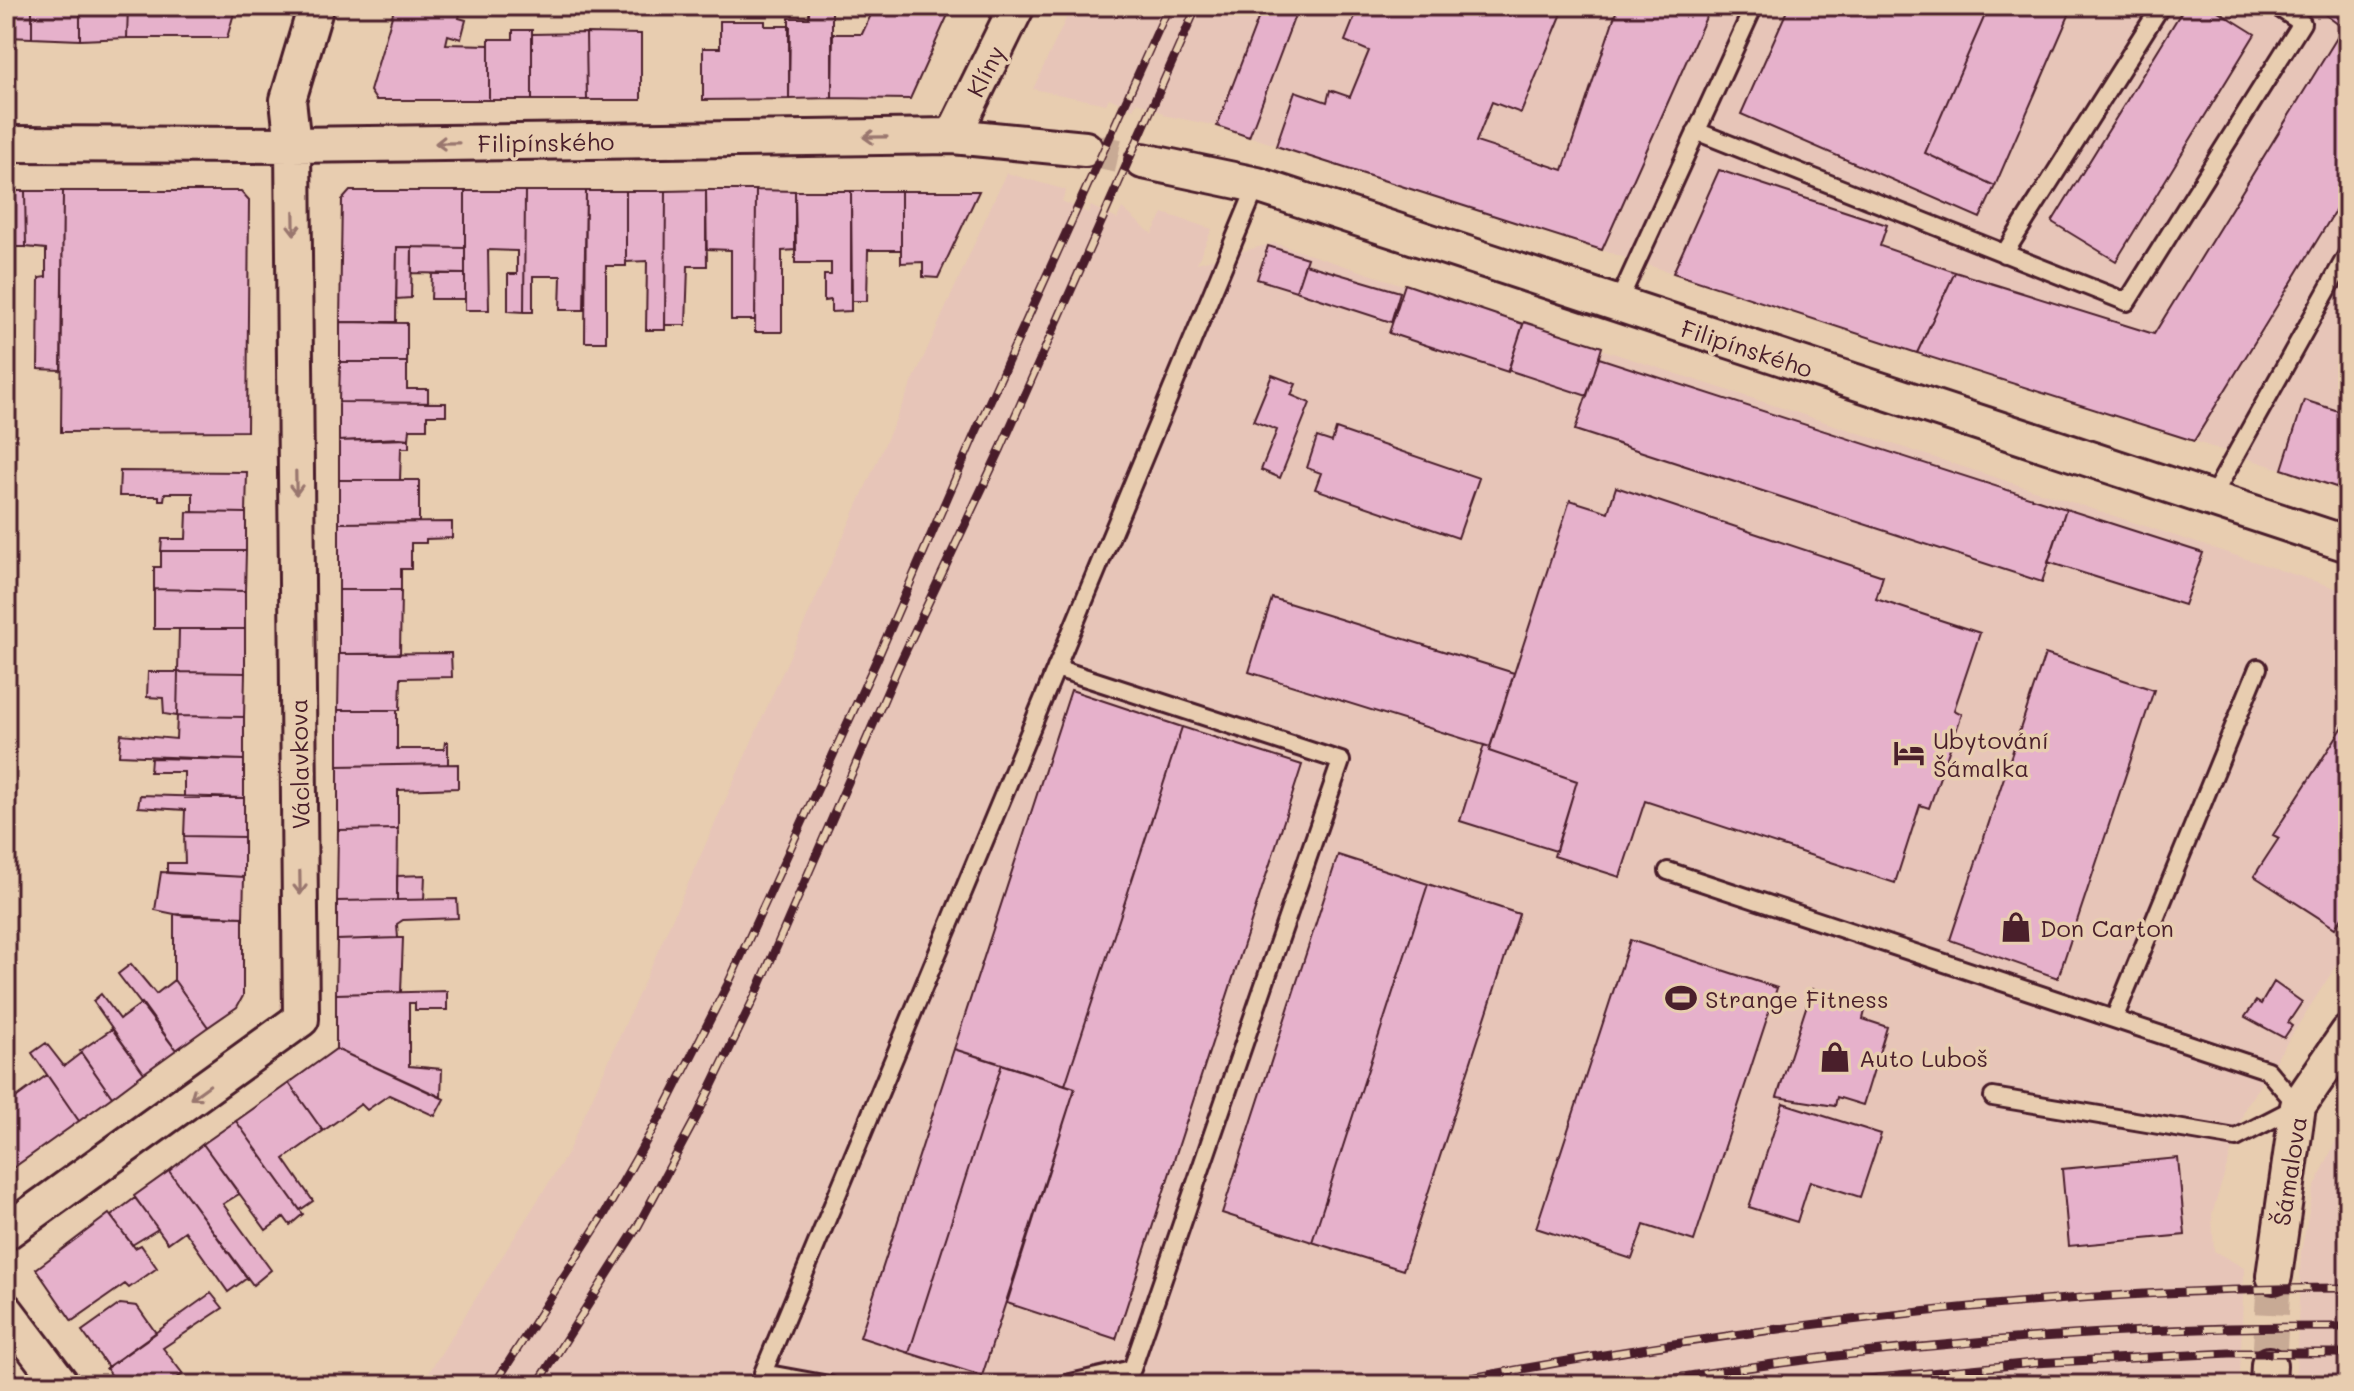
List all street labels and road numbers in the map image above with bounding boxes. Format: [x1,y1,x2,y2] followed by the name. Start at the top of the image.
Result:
[959,40,1011,102] street label: Klíny
[477,125,615,159] street label: Filipínského
[1677,312,1817,384] street label: Filipínského
[282,698,316,830] street label: Václavkova
[2265,1114,2313,1228] street label: Šámalova

